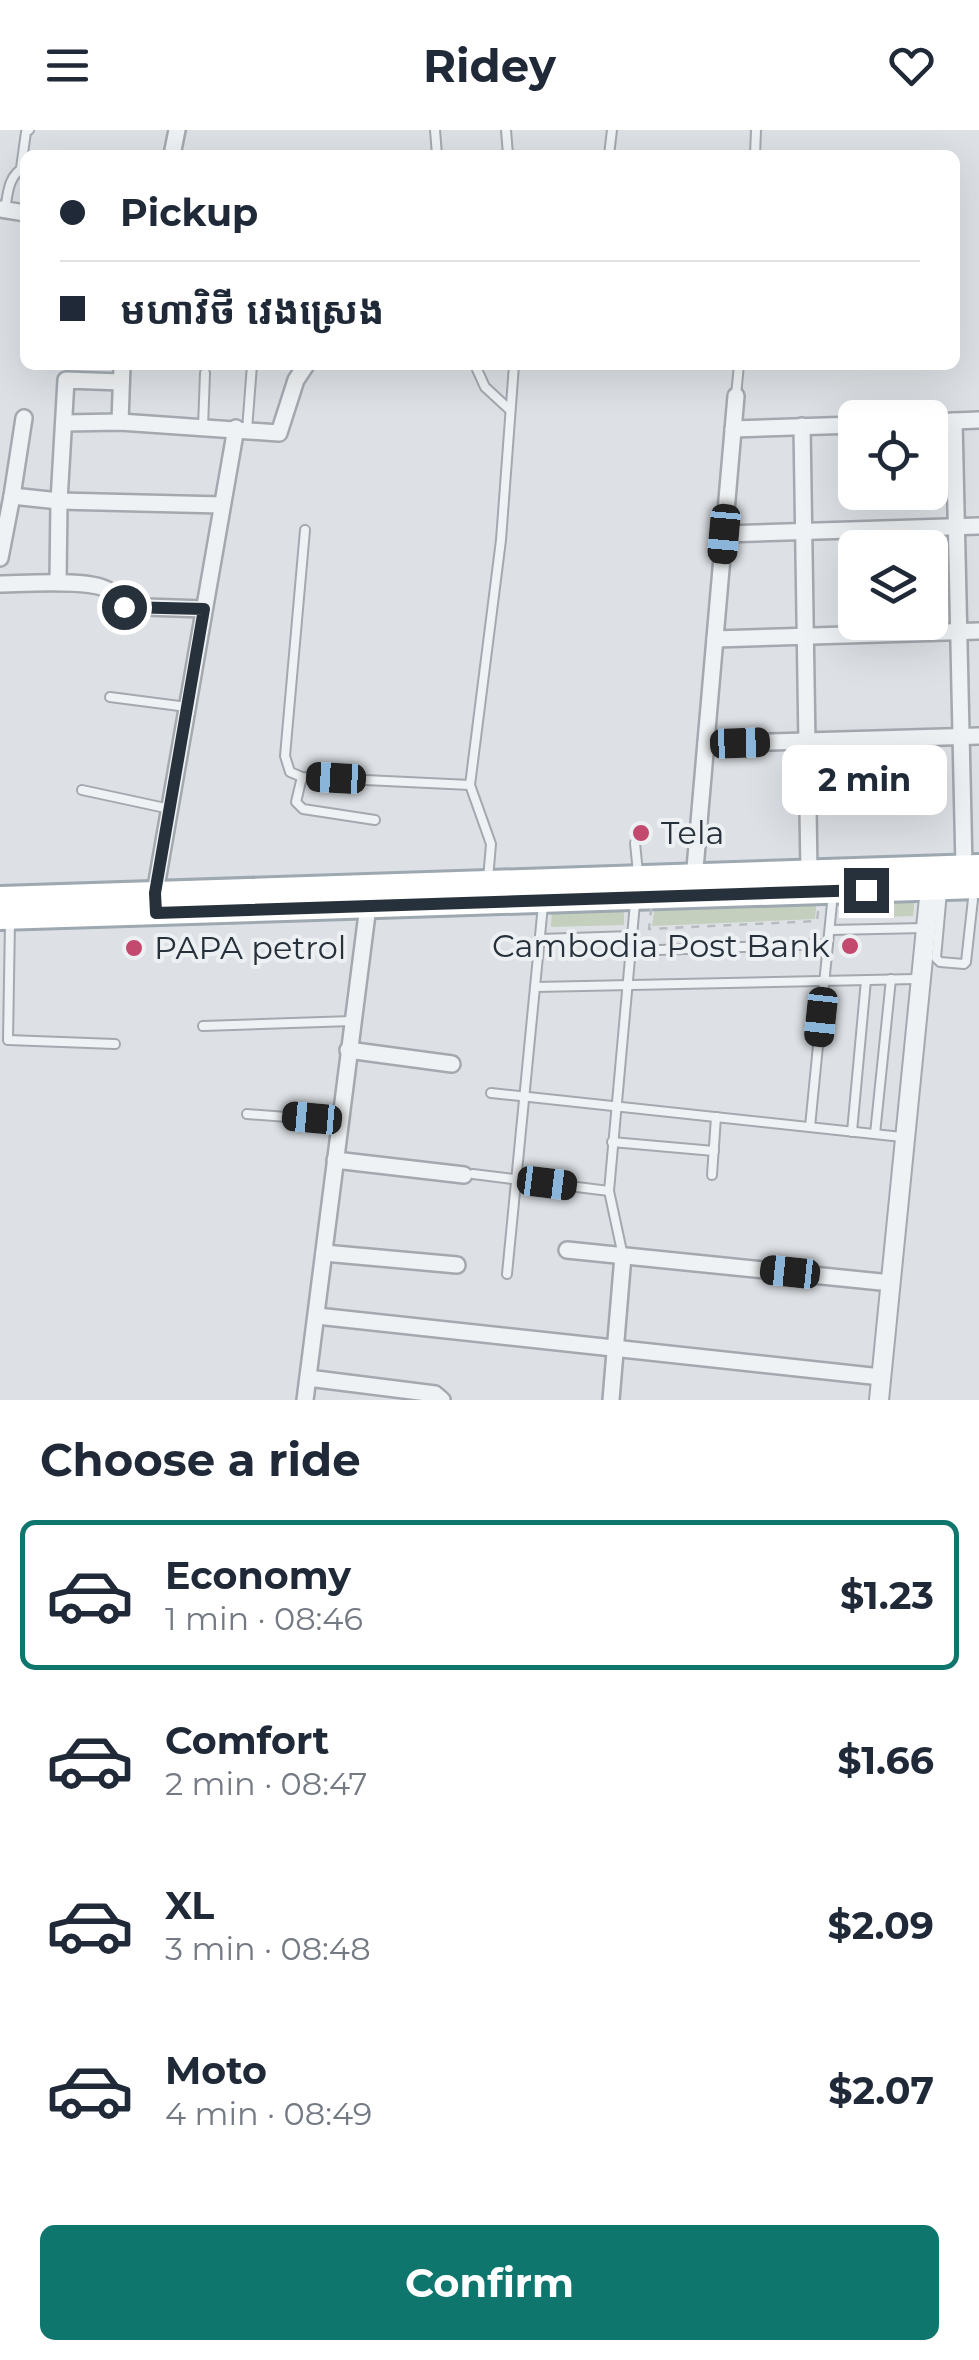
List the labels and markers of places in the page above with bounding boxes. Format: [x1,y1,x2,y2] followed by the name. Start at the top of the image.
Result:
[661,813,724,852] place label: Tela
[630,822,652,844] marker: Tela
[492,926,830,965] place label: Cambodia Post Bank
[154,928,346,967] place label: PAPA petrol
[839,935,861,957] marker: Cambodia Post Bank
[123,937,145,959] marker: PAPA petrol

